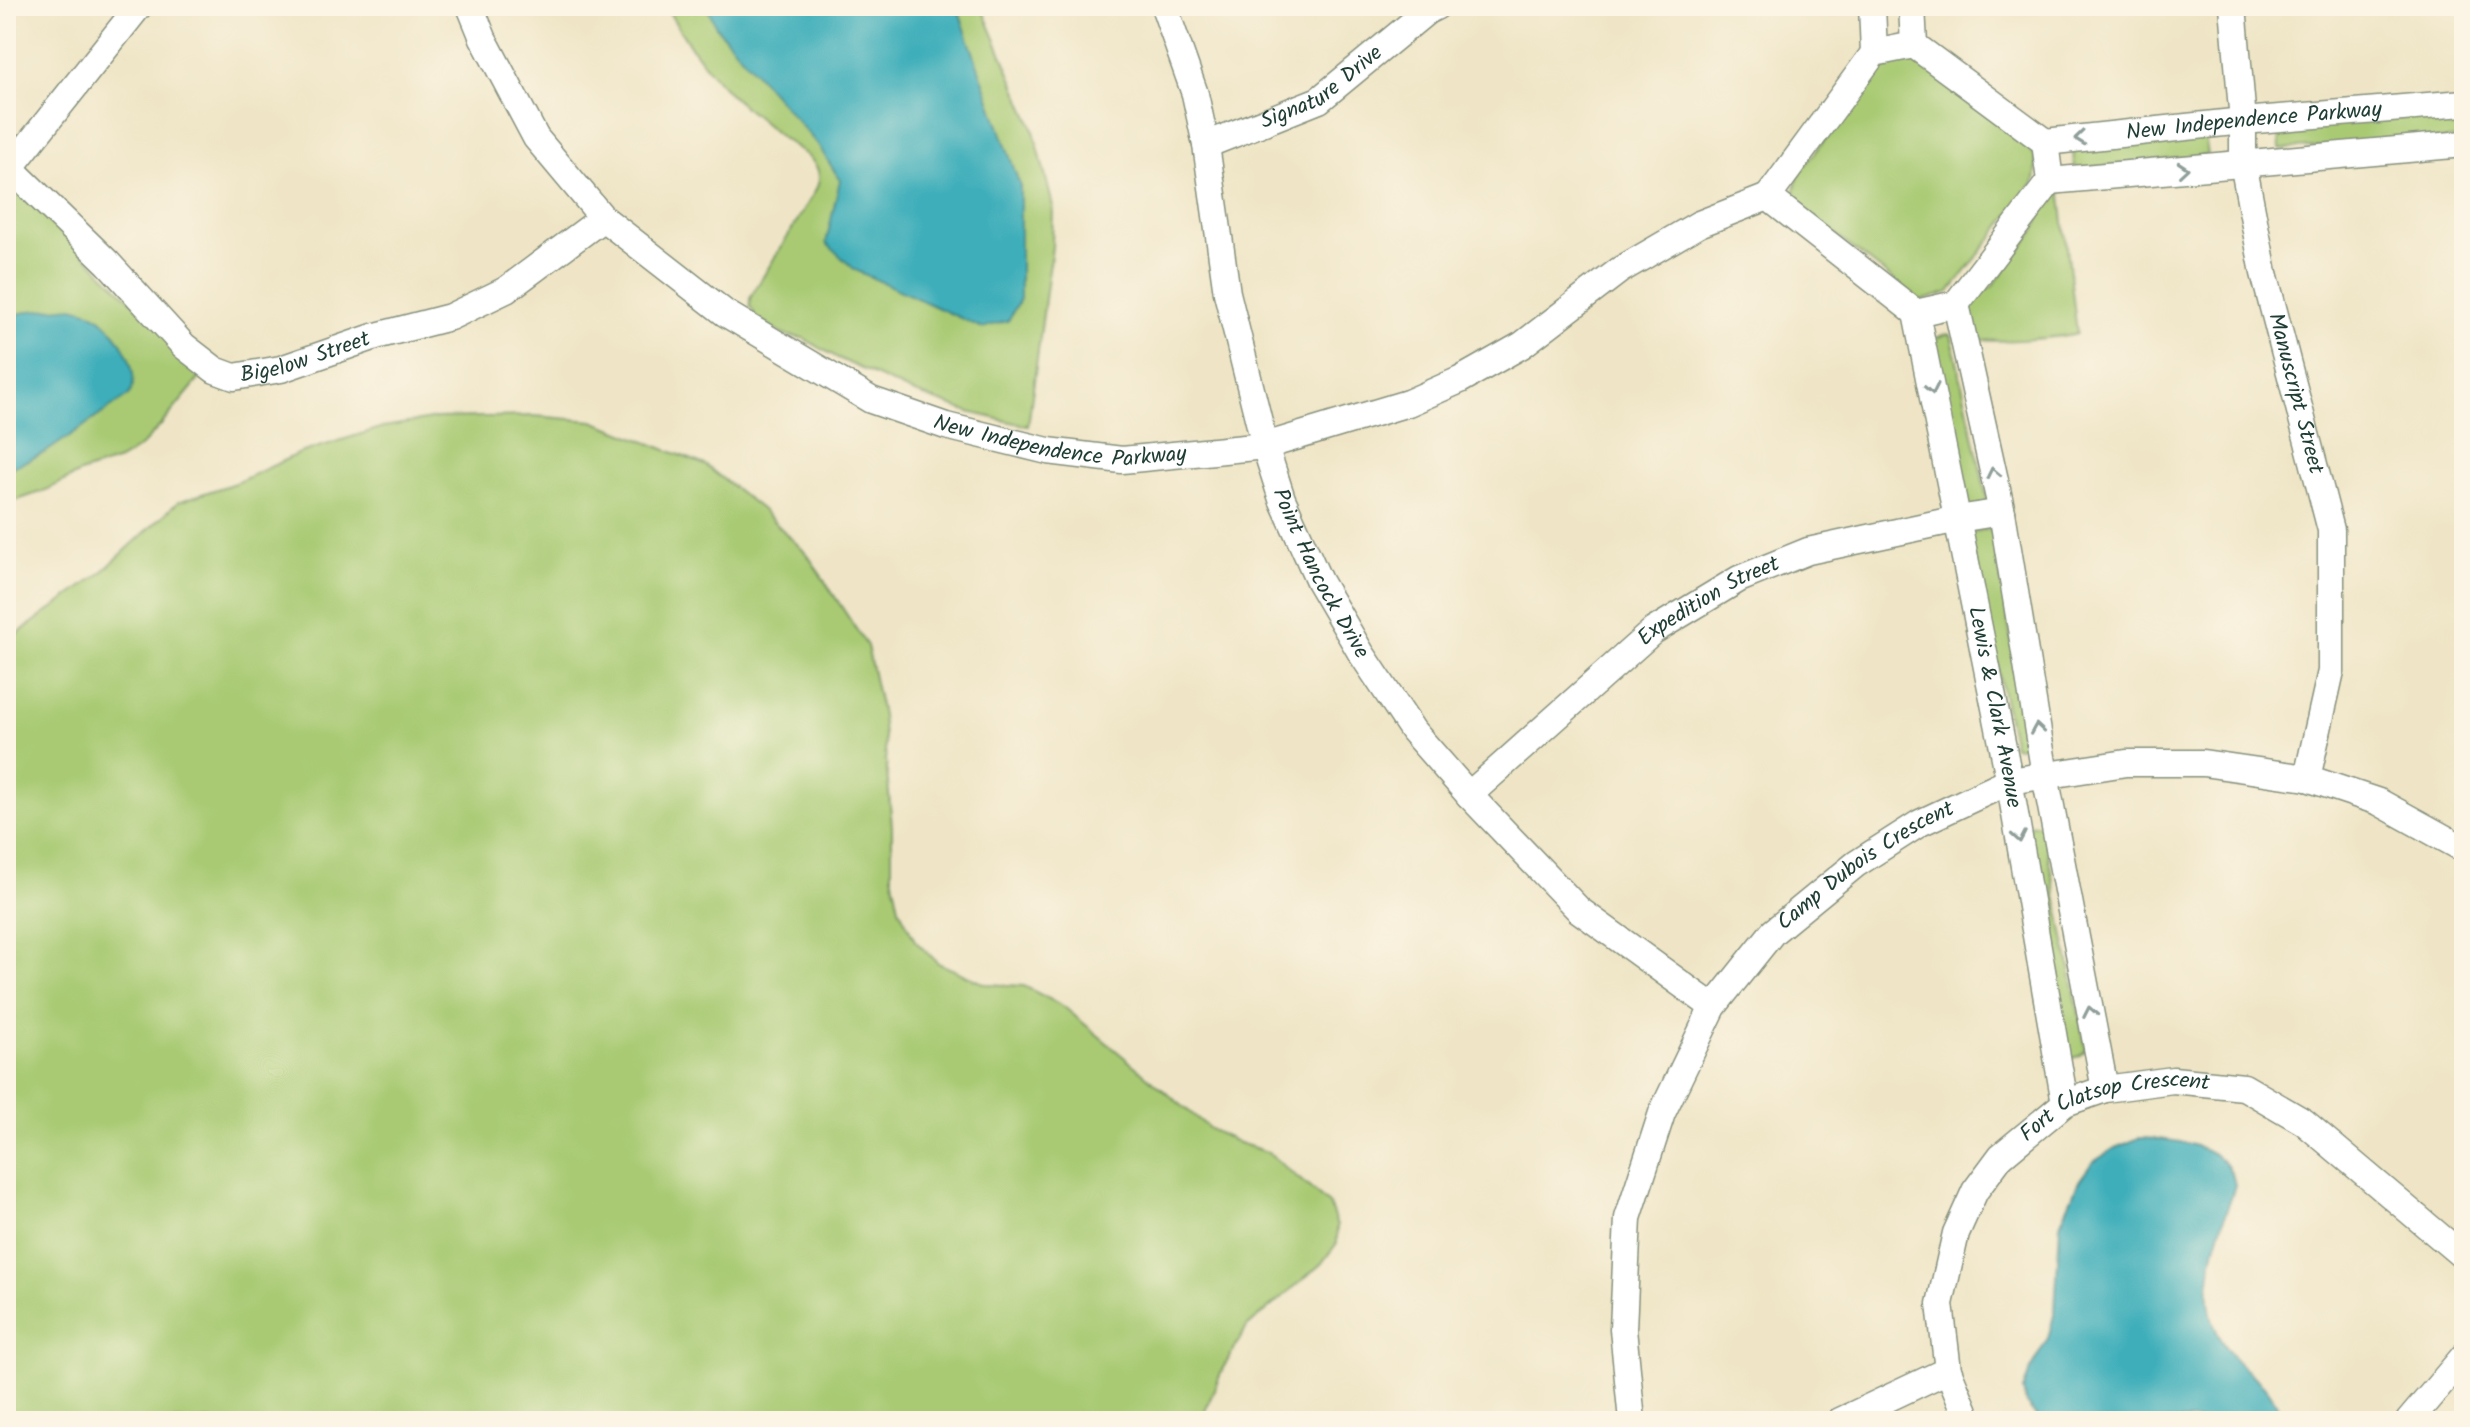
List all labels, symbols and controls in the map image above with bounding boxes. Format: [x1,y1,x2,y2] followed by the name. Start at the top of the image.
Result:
[1255,36,1391,139] street label: Signature Drive
[2124,92,2384,151] street label: New Independence Parkway
[2073,129,2086,146] one-way arrow
[2177,160,2190,177] one-way arrow
[2258,309,2333,478] street label: Manuscript Street
[238,322,375,393] street label: Bigelow Street
[1923,382,1940,395] one-way arrow
[929,405,1189,478] street label: New Independence Parkway
[1985,467,2002,480] one-way arrow
[1262,484,1378,666] street label: Point Hancock Drive
[1629,547,1785,655] street label: Expedition Street
[1958,603,2031,811] street label: Lewis & Clark Avenue
[2030,722,2047,736] one-way arrow
[1769,792,1961,940] street label: Camp Dubois Crescent
[2010,830,2027,843] one-way arrow
[2083,1005,2100,1019] one-way arrow
[2012,1062,2212,1151] street label: Fort Clatsop Crescent

